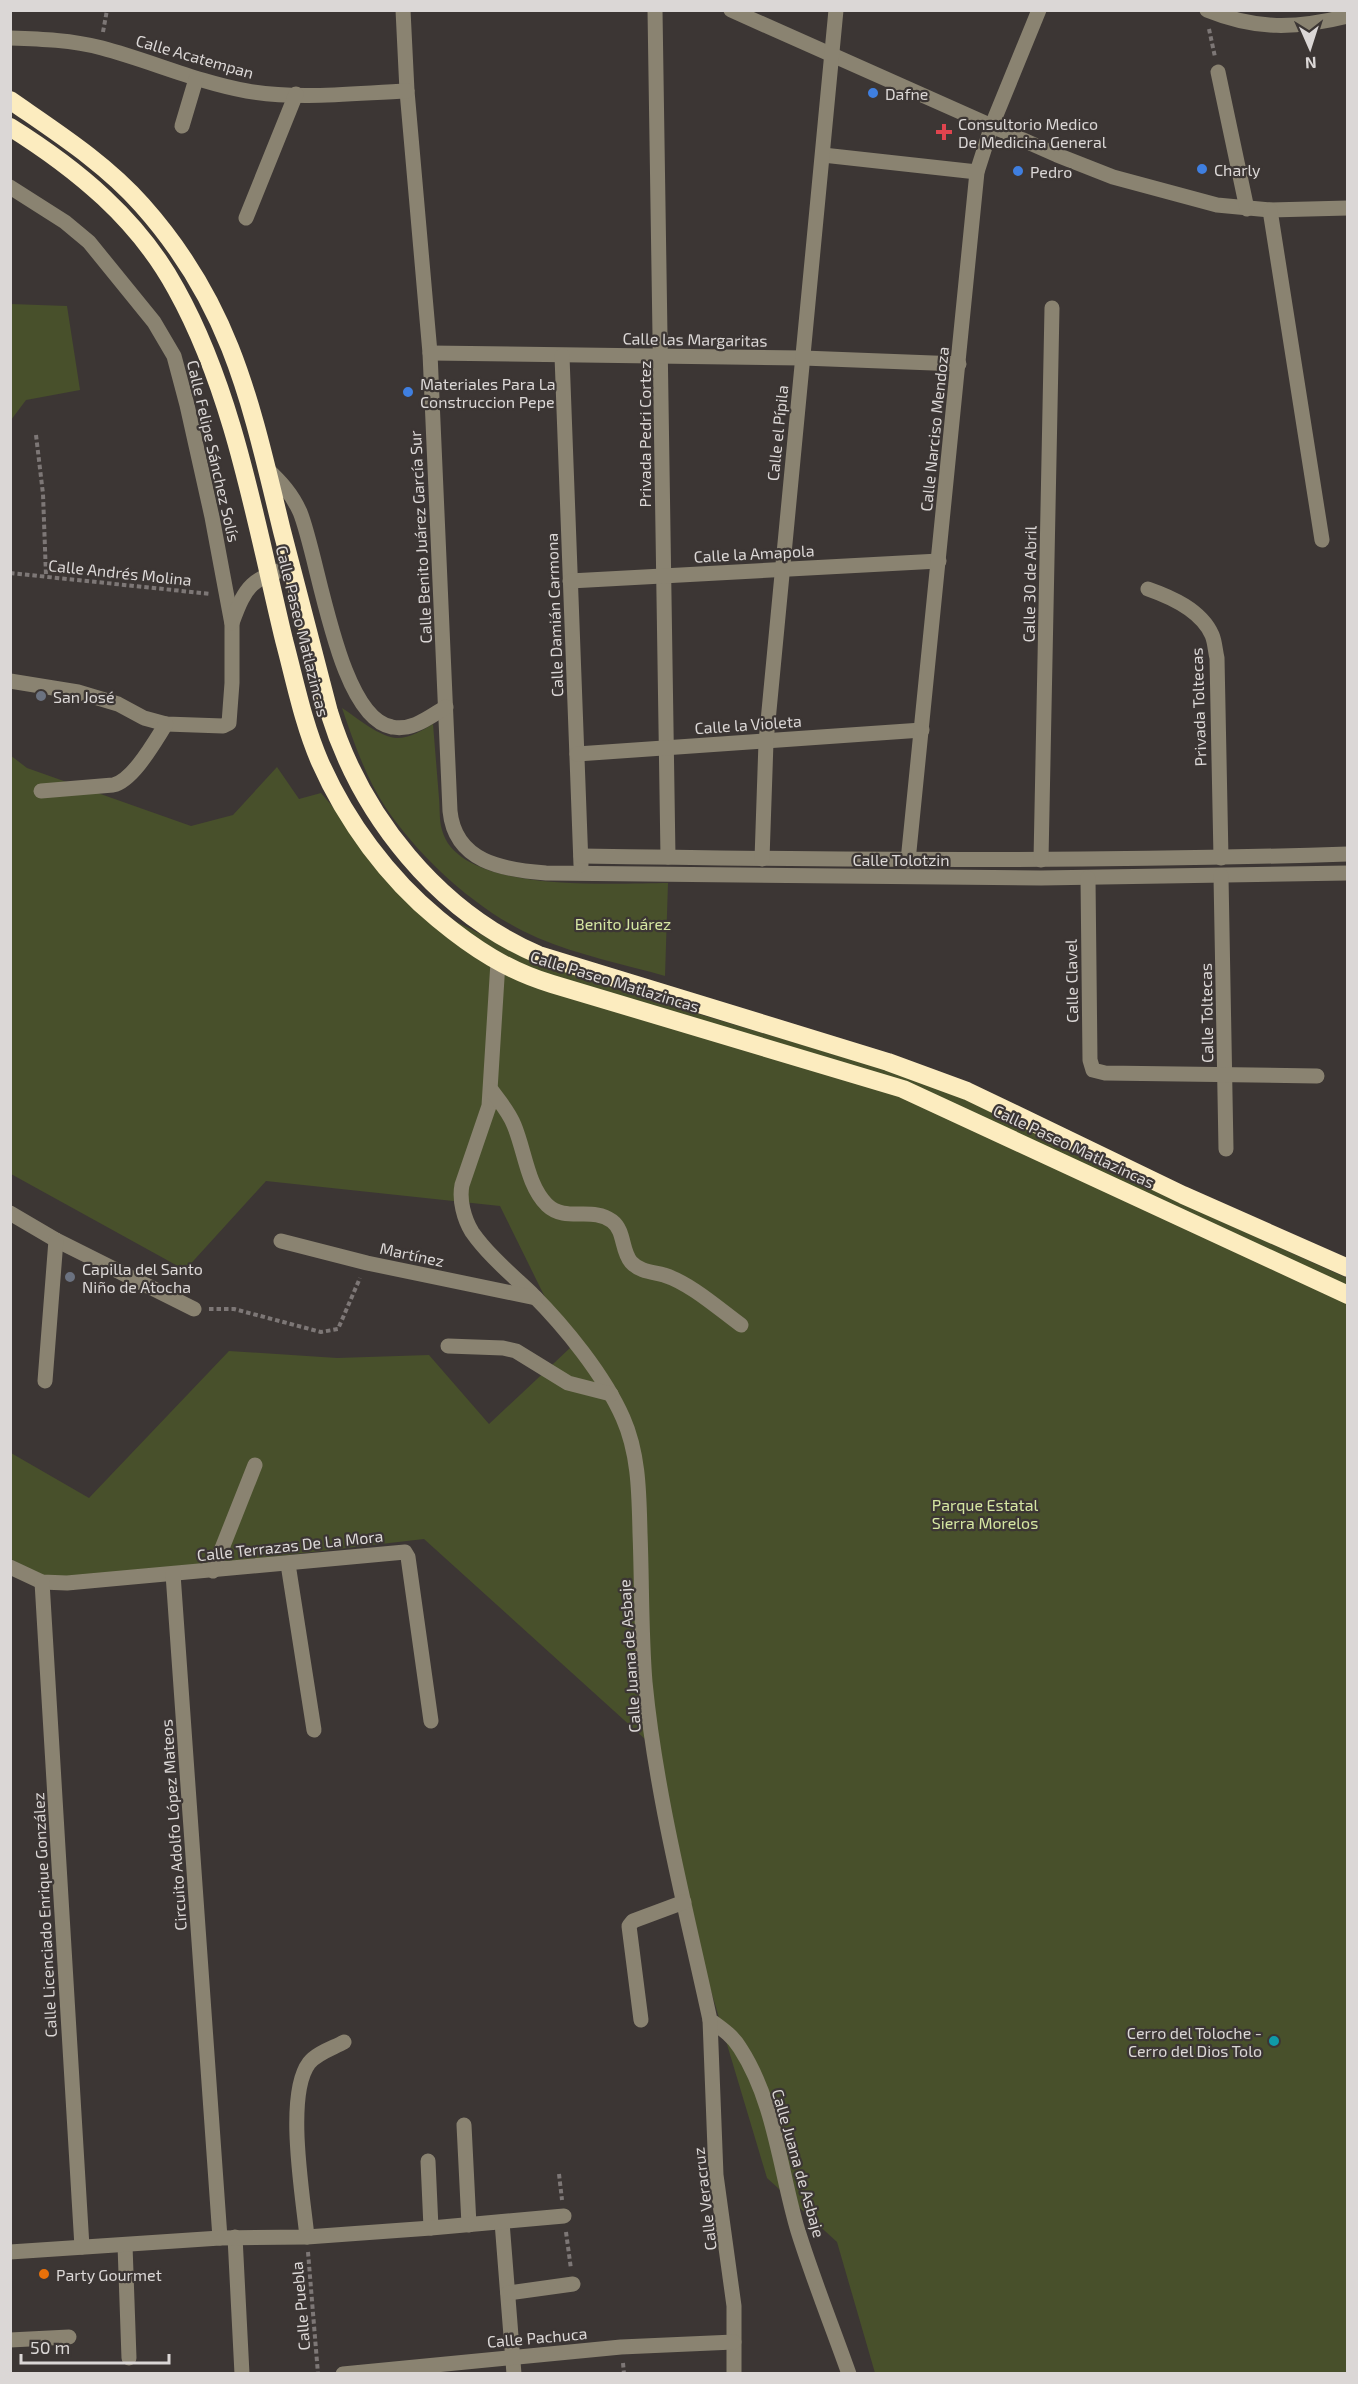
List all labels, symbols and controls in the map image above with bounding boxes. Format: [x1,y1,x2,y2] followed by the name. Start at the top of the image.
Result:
[1280,18,1340,78] north arrow
[134,30,256,82] street label: Calle Acatempan
[1305,54,1317,73] text: N
[885,84,928,103] place label: Dafne
[866,86,880,100] marker: Dafne
[958,114,1107,151] place label: Consultorio Medico De Medicina General
[935,123,953,141] marker: Consultorio Medico De Medicina General
[1214,160,1261,179] place label: Charly
[1030,162,1072,181] place label: Pedro
[1195,162,1209,176] marker: Charly
[1011,164,1025,178] marker: Pedro
[622,328,768,350] street label: Calle las Margaritas
[916,346,952,512] street label: Calle Narciso Mendoza
[184,358,244,544] street label: Calle Felipe Sánchez Solís
[635,360,654,508] street label: Privada Pedri Cortez
[420,374,556,411] place label: Materiales Para La Construccion Pepe
[763,384,791,482] street label: Calle el Pípila
[401,385,415,399] marker: Materiales Para La Construccion Pepe
[405,429,435,644] street label: Calle Benito Juárez García Sur
[1018,525,1040,643] street label: Calle 30 de Abril
[542,533,566,697] street label: Calle Damián Carmona
[693,540,815,566] street label: Calle la Amapola
[273,543,333,719] street label: Calle Paseo Matlazincas
[47,555,193,589] street label: Calle Andrés Molina
[1186,647,1210,767] street label: Privada Toltecas
[53,687,115,706] place label: San José
[34,689,48,703] marker: San José
[694,711,802,737] street label: Calle la Violeta
[852,850,950,869] street label: Calle Tolotzin
[575,914,671,933] park label: Benito Juárez
[1061,939,1081,1023] street label: Calle Clavel
[528,946,702,1016] street label: Calle Paseo Matlazincas
[1196,963,1216,1063] street label: Calle Toltecas
[990,1100,1158,1192] street label: Calle Paseo Matlazincas
[378,1238,446,1270] street label: Martínez
[82,1259,203,1296] place label: Capilla del Santo Niño de Atocha
[63,1270,77,1284] marker: Capilla del Santo Niño de Atocha
[932,1495,1038,1532] park label: Parque Estatal Sierra Morelos
[196,1526,384,1564] street label: Calle Terrazas De La Mora
[614,1579,645,1733] street label: Calle Juana de Asbaje
[156,1719,190,1931] street label: Circuito Adolfo López Mateos
[28,1792,60,2038] street label: Calle Licenciado Enrique González
[1127,2023,1262,2060] place label: Cerro del Toloche - Cerro del Dios Tolo
[1267,2034,1281,2048] marker: Cerro del Toloche - Cerro del Dios Tolo
[768,2086,829,2240] street label: Calle Juana de Asbaje
[688,2146,720,2252] street label: Calle Veracruz
[287,2261,313,2351] street label: Calle Puebla
[56,2265,162,2284] place label: Party Gourmet
[37,2267,51,2281] marker: Party Gourmet
[486,2323,588,2351] street label: Calle Pachuca
[21,2327,170,2365] scale bar
[30,2336,70,2358] text: 50 m

